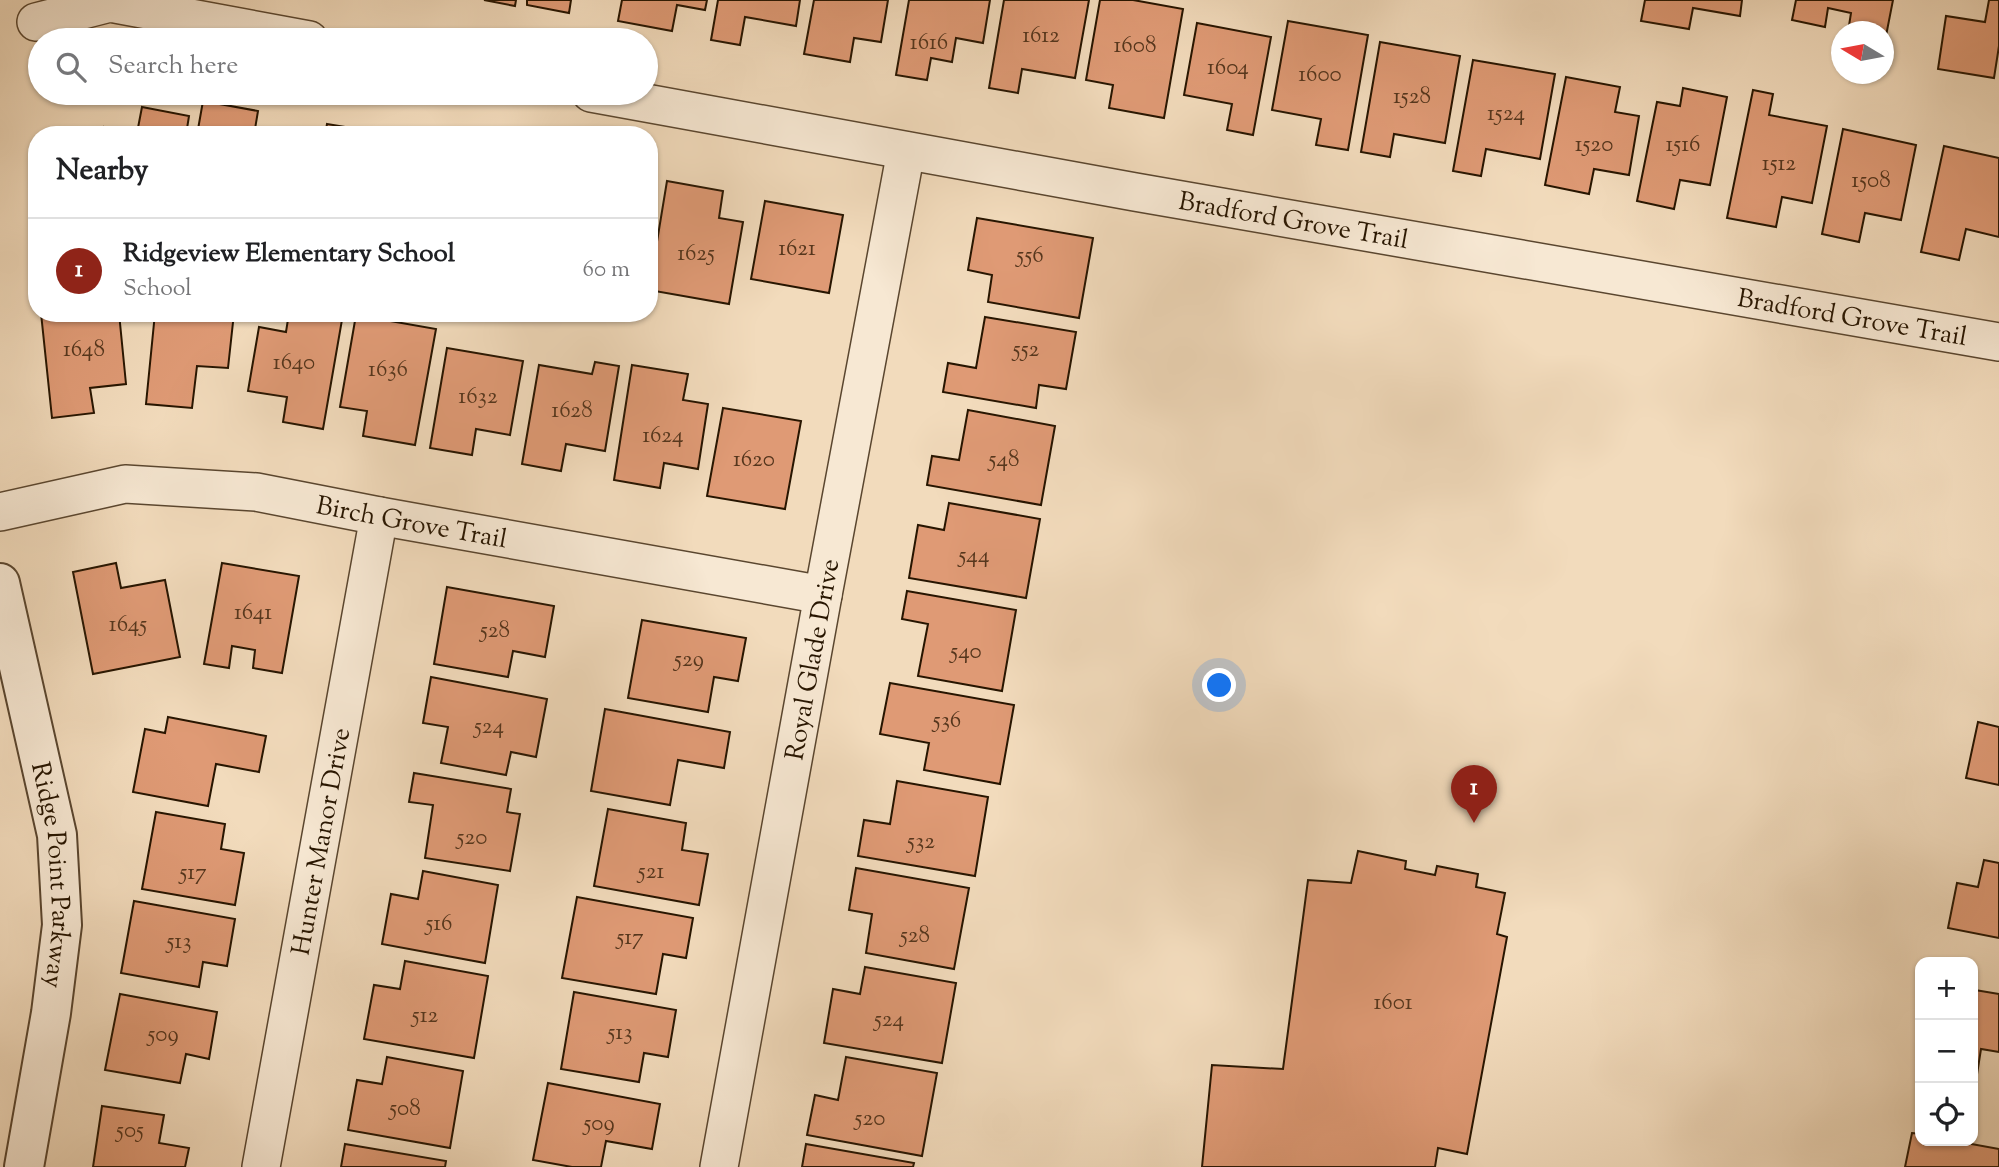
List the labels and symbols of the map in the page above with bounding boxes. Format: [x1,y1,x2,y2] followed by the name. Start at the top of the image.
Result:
[1022,20,1060,53] house number: 1612
[1831,21,1894,84] north arrow
[910,27,948,60] house number: 1616
[1114,30,1156,63] house number: 1608
[1207,52,1249,85] house number: 1604
[1298,59,1342,92] house number: 1600
[1393,81,1431,114] house number: 1528
[1487,98,1525,131] house number: 1524
[1575,129,1613,162] house number: 1520
[1666,129,1700,162] house number: 1516
[1762,148,1796,181] house number: 1512
[1851,165,1891,198] house number: 1508
[1175,184,1411,260] street label: Bradford Grove Trail
[778,233,816,266] house number: 1621
[677,238,715,271] house number: 1625
[1014,240,1044,273] house number: 556
[1734,281,1970,357] street label: Bradford Grove Trail
[63,334,105,367] house number: 1648
[1011,334,1040,367] house number: 552
[273,347,315,380] house number: 1640
[368,354,408,387] house number: 1636
[458,381,498,414] house number: 1632
[551,395,593,428] house number: 1628
[642,420,684,453] house number: 1624
[733,444,775,477] house number: 1620
[987,444,1019,477] house number: 548
[313,488,510,559] street label: Birch Grove Trail
[956,540,990,573] house number: 544
[777,556,850,763] street label: Royal Glade Drive
[234,597,272,630] house number: 1641
[109,609,147,642] house number: 1645
[478,615,510,648] house number: 528
[948,636,982,669] house number: 540
[672,644,704,677] house number: 529
[1202,668,1236,702] your location
[931,705,961,738] house number: 536
[472,711,504,744] house number: 524
[284,725,361,958] street label: Hunter Manor Drive
[20,759,78,990] street label: Ridge Point Parkway
[1451,765,1497,823] pin: 1
[455,822,487,855] house number: 520
[905,826,935,859] house number: 532
[636,856,664,889] house number: 521
[177,857,207,890] house number: 517
[423,908,453,941] house number: 516
[898,920,930,953] house number: 528
[614,922,644,955] house number: 517
[165,926,191,959] house number: 513
[1373,987,1413,1020] house number: 1601
[410,1000,438,1033] house number: 512
[872,1004,904,1037] house number: 524
[606,1017,632,1050] house number: 513
[145,1019,179,1052] house number: 509
[387,1093,421,1126] house number: 508
[853,1103,885,1136] house number: 520
[581,1108,615,1141] house number: 509
[114,1115,144,1148] house number: 505

